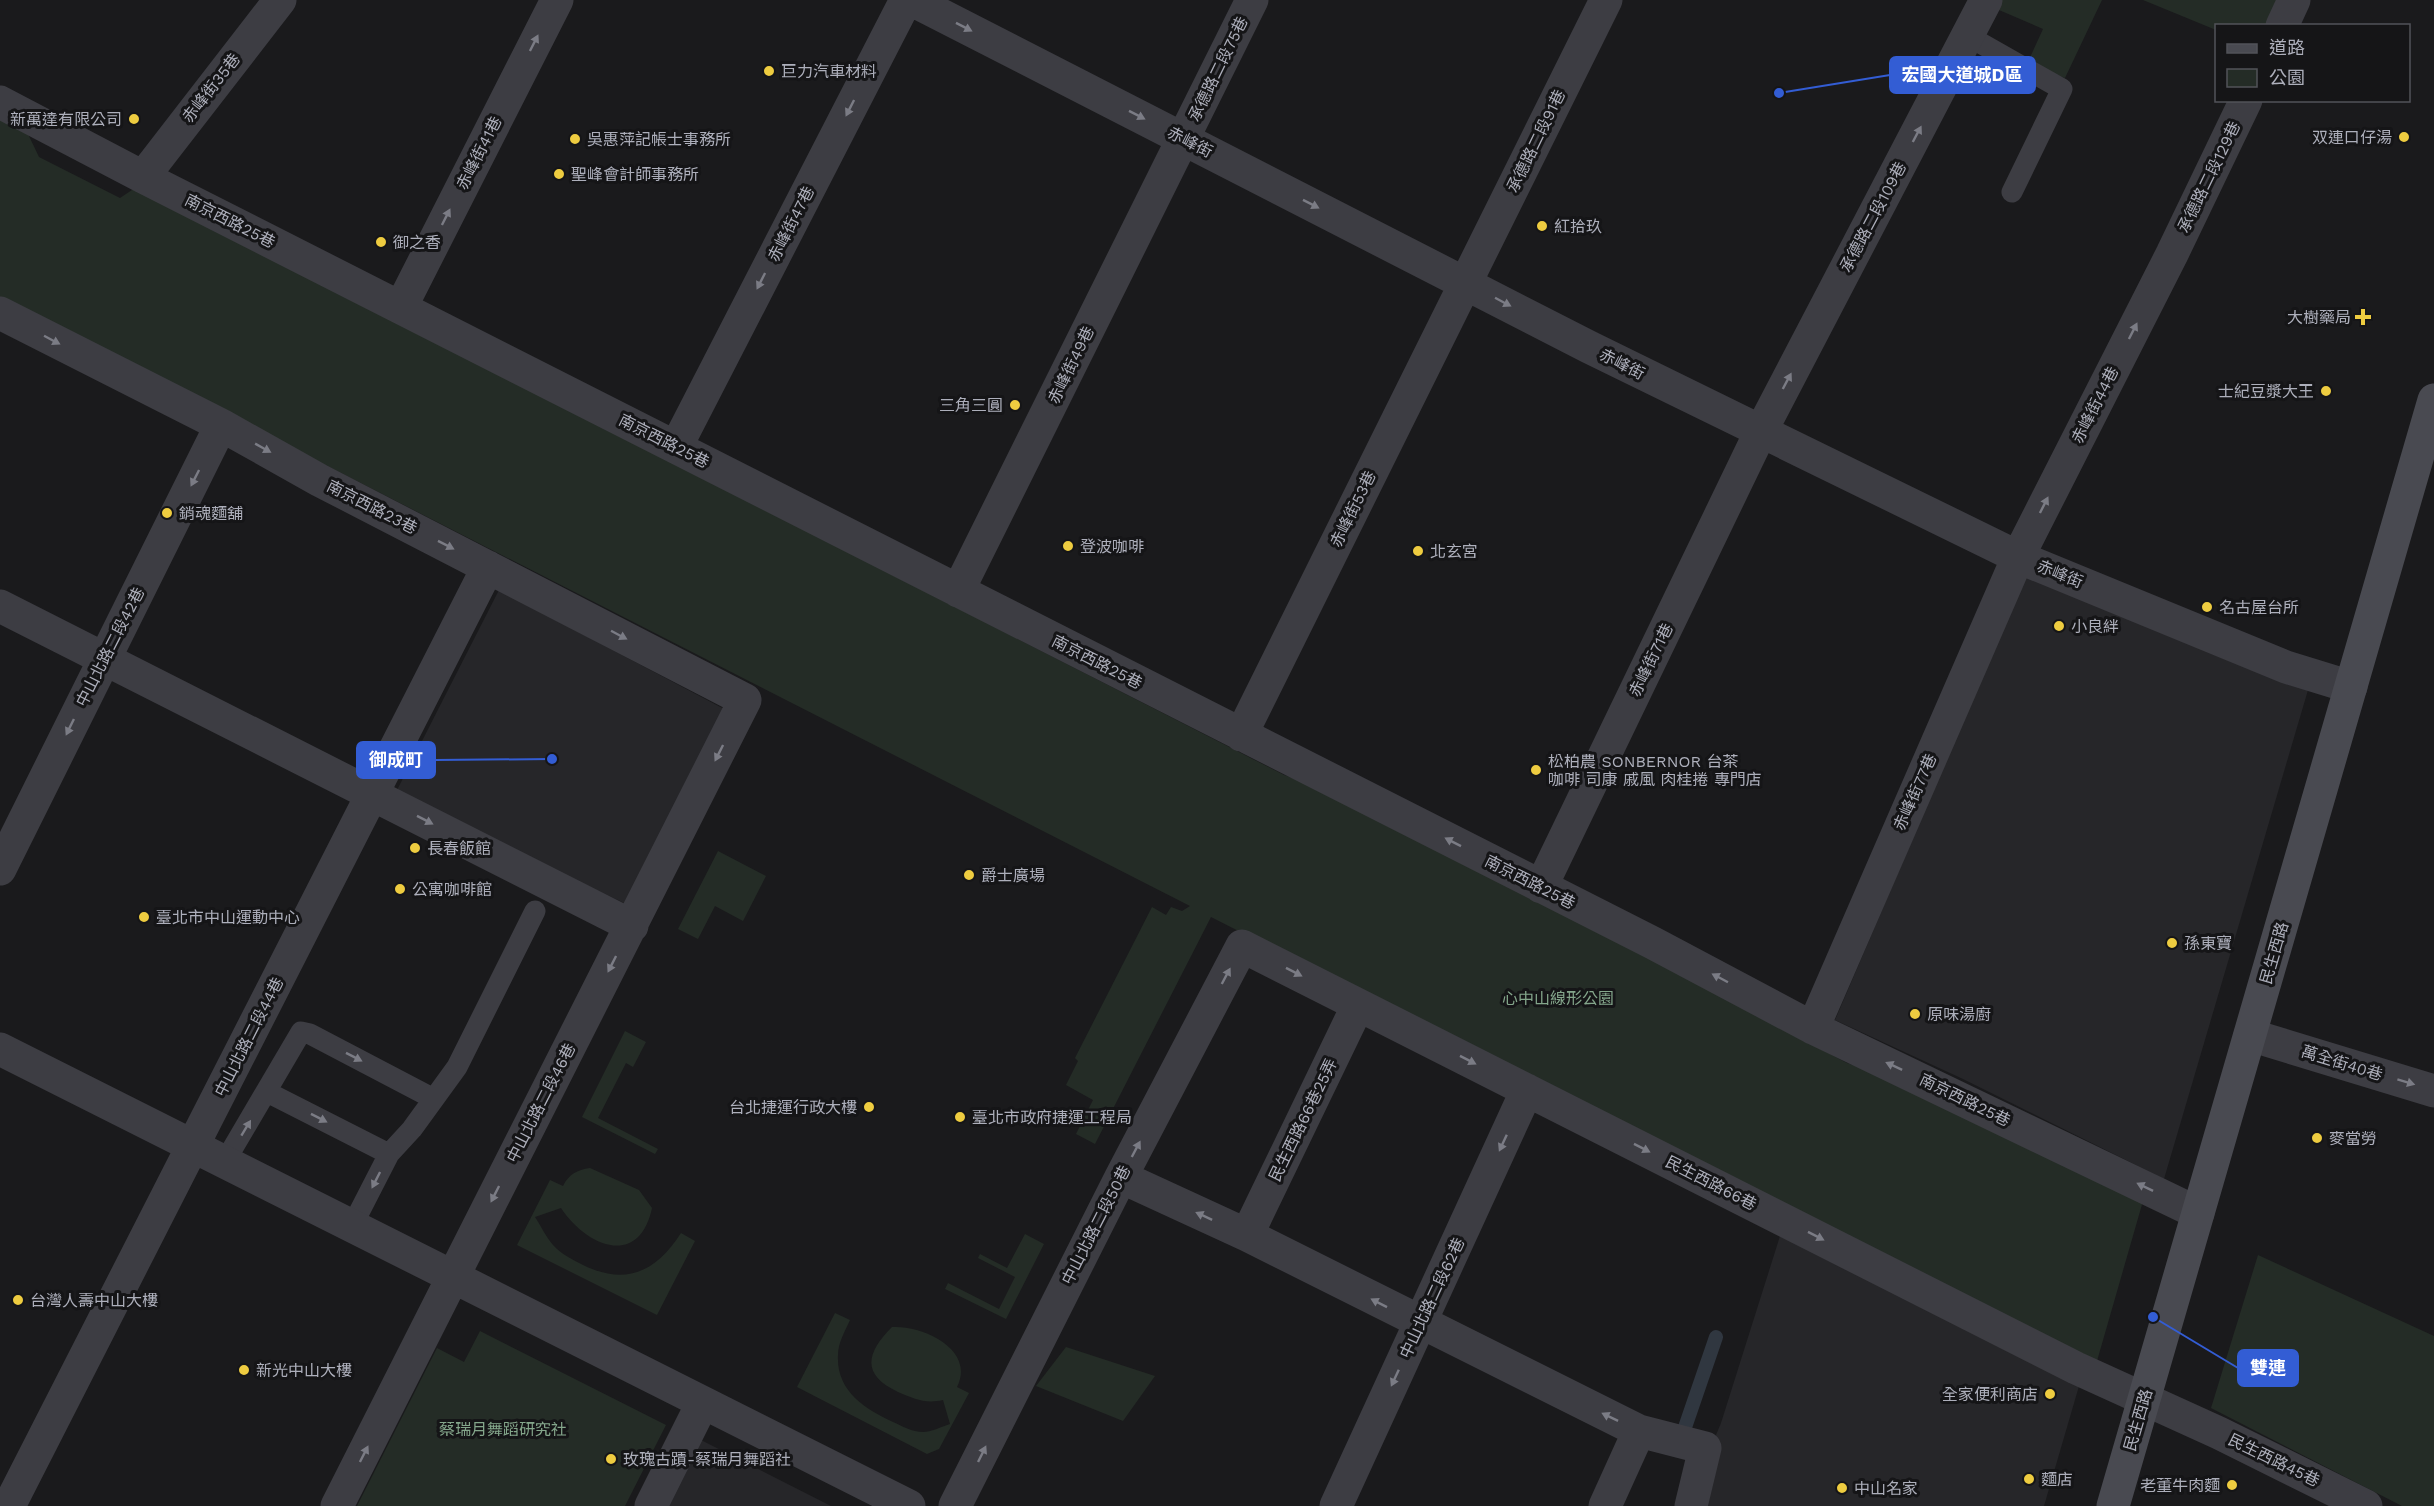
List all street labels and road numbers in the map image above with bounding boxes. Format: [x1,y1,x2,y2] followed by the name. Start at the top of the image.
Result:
[1184,13,1252,125] street label: 承德路二段75巷
[178,50,244,126] street label: 赤峰街35巷
[1503,86,1569,196] street label: 承德路二段91巷
[452,113,506,193] street label: 赤峰街41巷
[2174,118,2244,236] street label: 承德路二段129巷
[1164,123,1216,161] street label: 赤峰街
[1836,159,1910,275] street label: 承德路二段109巷
[764,183,818,265] street label: 赤峰街47巷
[182,190,278,252] street label: 南京西路25巷
[1044,323,1098,407] street label: 赤峰街49巷
[1596,345,1648,383] street label: 赤峰街
[2068,363,2122,447] street label: 赤峰街44巷
[616,410,712,472] street label: 南京西路25巷
[1326,468,1380,550] street label: 赤峰街53巷
[324,476,420,538] street label: 南京西路23巷
[2034,556,2086,592] street label: 赤峰街
[72,584,148,710] street label: 中山北路二段42巷
[1625,620,1677,700] street label: 赤峰街71巷
[1049,631,1145,693] street label: 南京西路25巷
[1890,751,1940,833] street label: 赤峰街77巷
[1482,851,1578,913] street label: 南京西路25巷
[2256,920,2292,986] street label: 民生西路
[211,974,287,1100] street label: 中山北路二段44巷
[503,1040,579,1166] street label: 中山北路二段46巷
[2299,1042,2385,1084] street label: 萬全街40巷
[1265,1056,1341,1184] street label: 民生西路66巷25弄
[1917,1070,2013,1130] street label: 南京西路25巷
[1662,1152,1760,1214] street label: 民生西路66巷
[1058,1162,1134,1288] street label: 中山北路二段50巷
[1396,1235,1468,1361] street label: 中山北路二段62巷
[2120,1387,2156,1453] street label: 民生西路
[2225,1430,2323,1490] street label: 民生西路45巷

